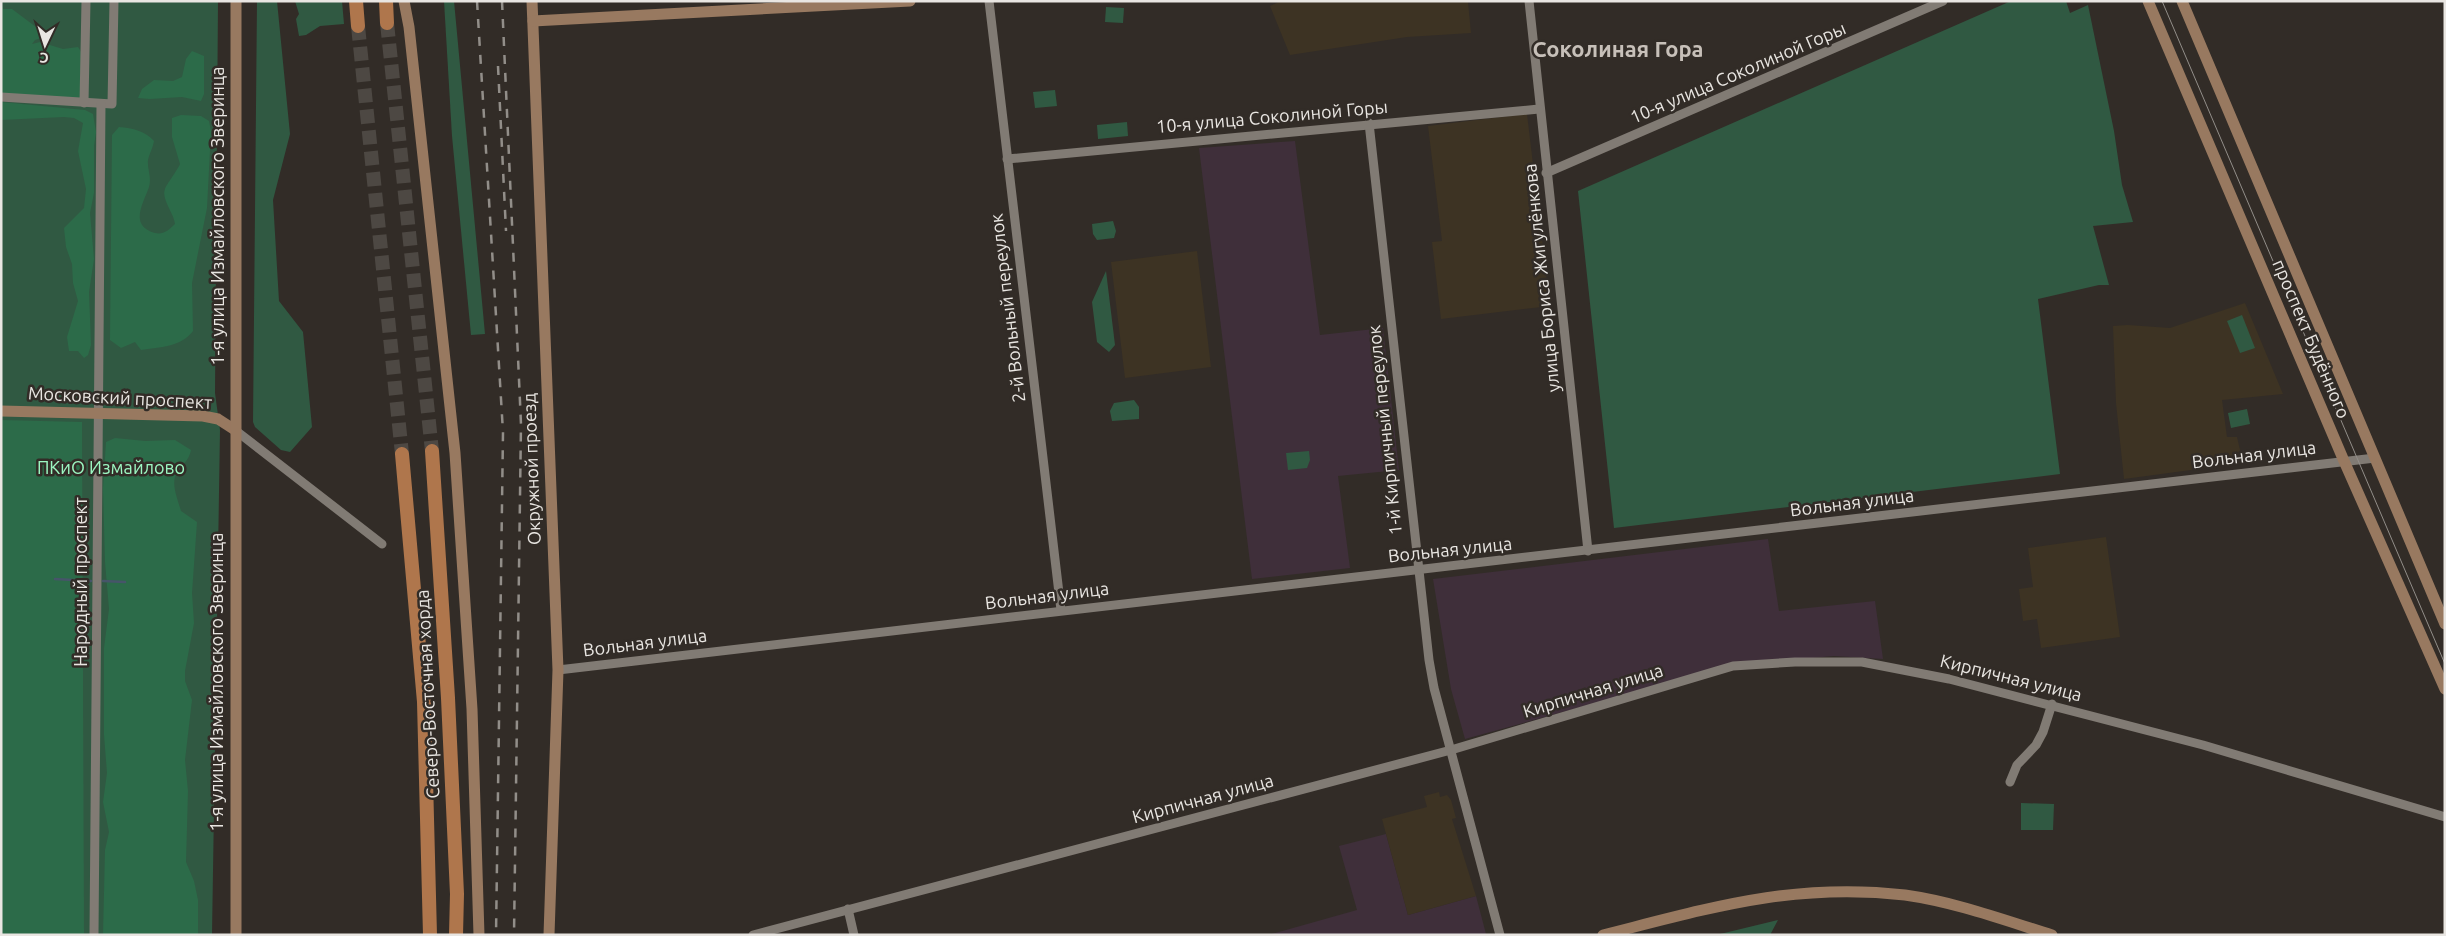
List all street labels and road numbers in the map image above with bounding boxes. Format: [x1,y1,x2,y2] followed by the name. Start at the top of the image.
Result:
[1627,17,1848,127] street label: 10-я улица Соколиной Горы
[207,66,227,366] street label: 1-я улица Измайловского Зверинца
[1155,96,1388,136] street label: 10-я улица Соколиной Горы
[1519,163,1563,393] street label: улица Бориса Жигулёнкова
[985,213,1029,404] street label: 2-й Вольный переулок
[2269,256,2354,421] street label: проспект Будённого
[1363,324,1405,536] street label: 1-й Кирпичный переулок
[27,382,213,412] street label: Московский проспект
[518,392,544,545] street label: Окружной проезд
[2191,436,2317,472] street label: Вольная улица
[1789,484,1915,520] street label: Вольная улица
[70,497,90,667] street label: Народный проспект
[206,532,226,832] street label: 1-я улица Измайловского Зверинца
[1387,533,1513,565] street label: Вольная улица
[984,577,1110,613] street label: Вольная улица
[412,589,442,799] street label: Северо-Восточная хорда
[582,624,708,660] street label: Вольная улица
[1938,650,2084,704] street label: Кирпичная улица
[1520,659,1665,721] street label: Кирпичная улица
[1130,770,1276,827] street label: Кирпичная улица

